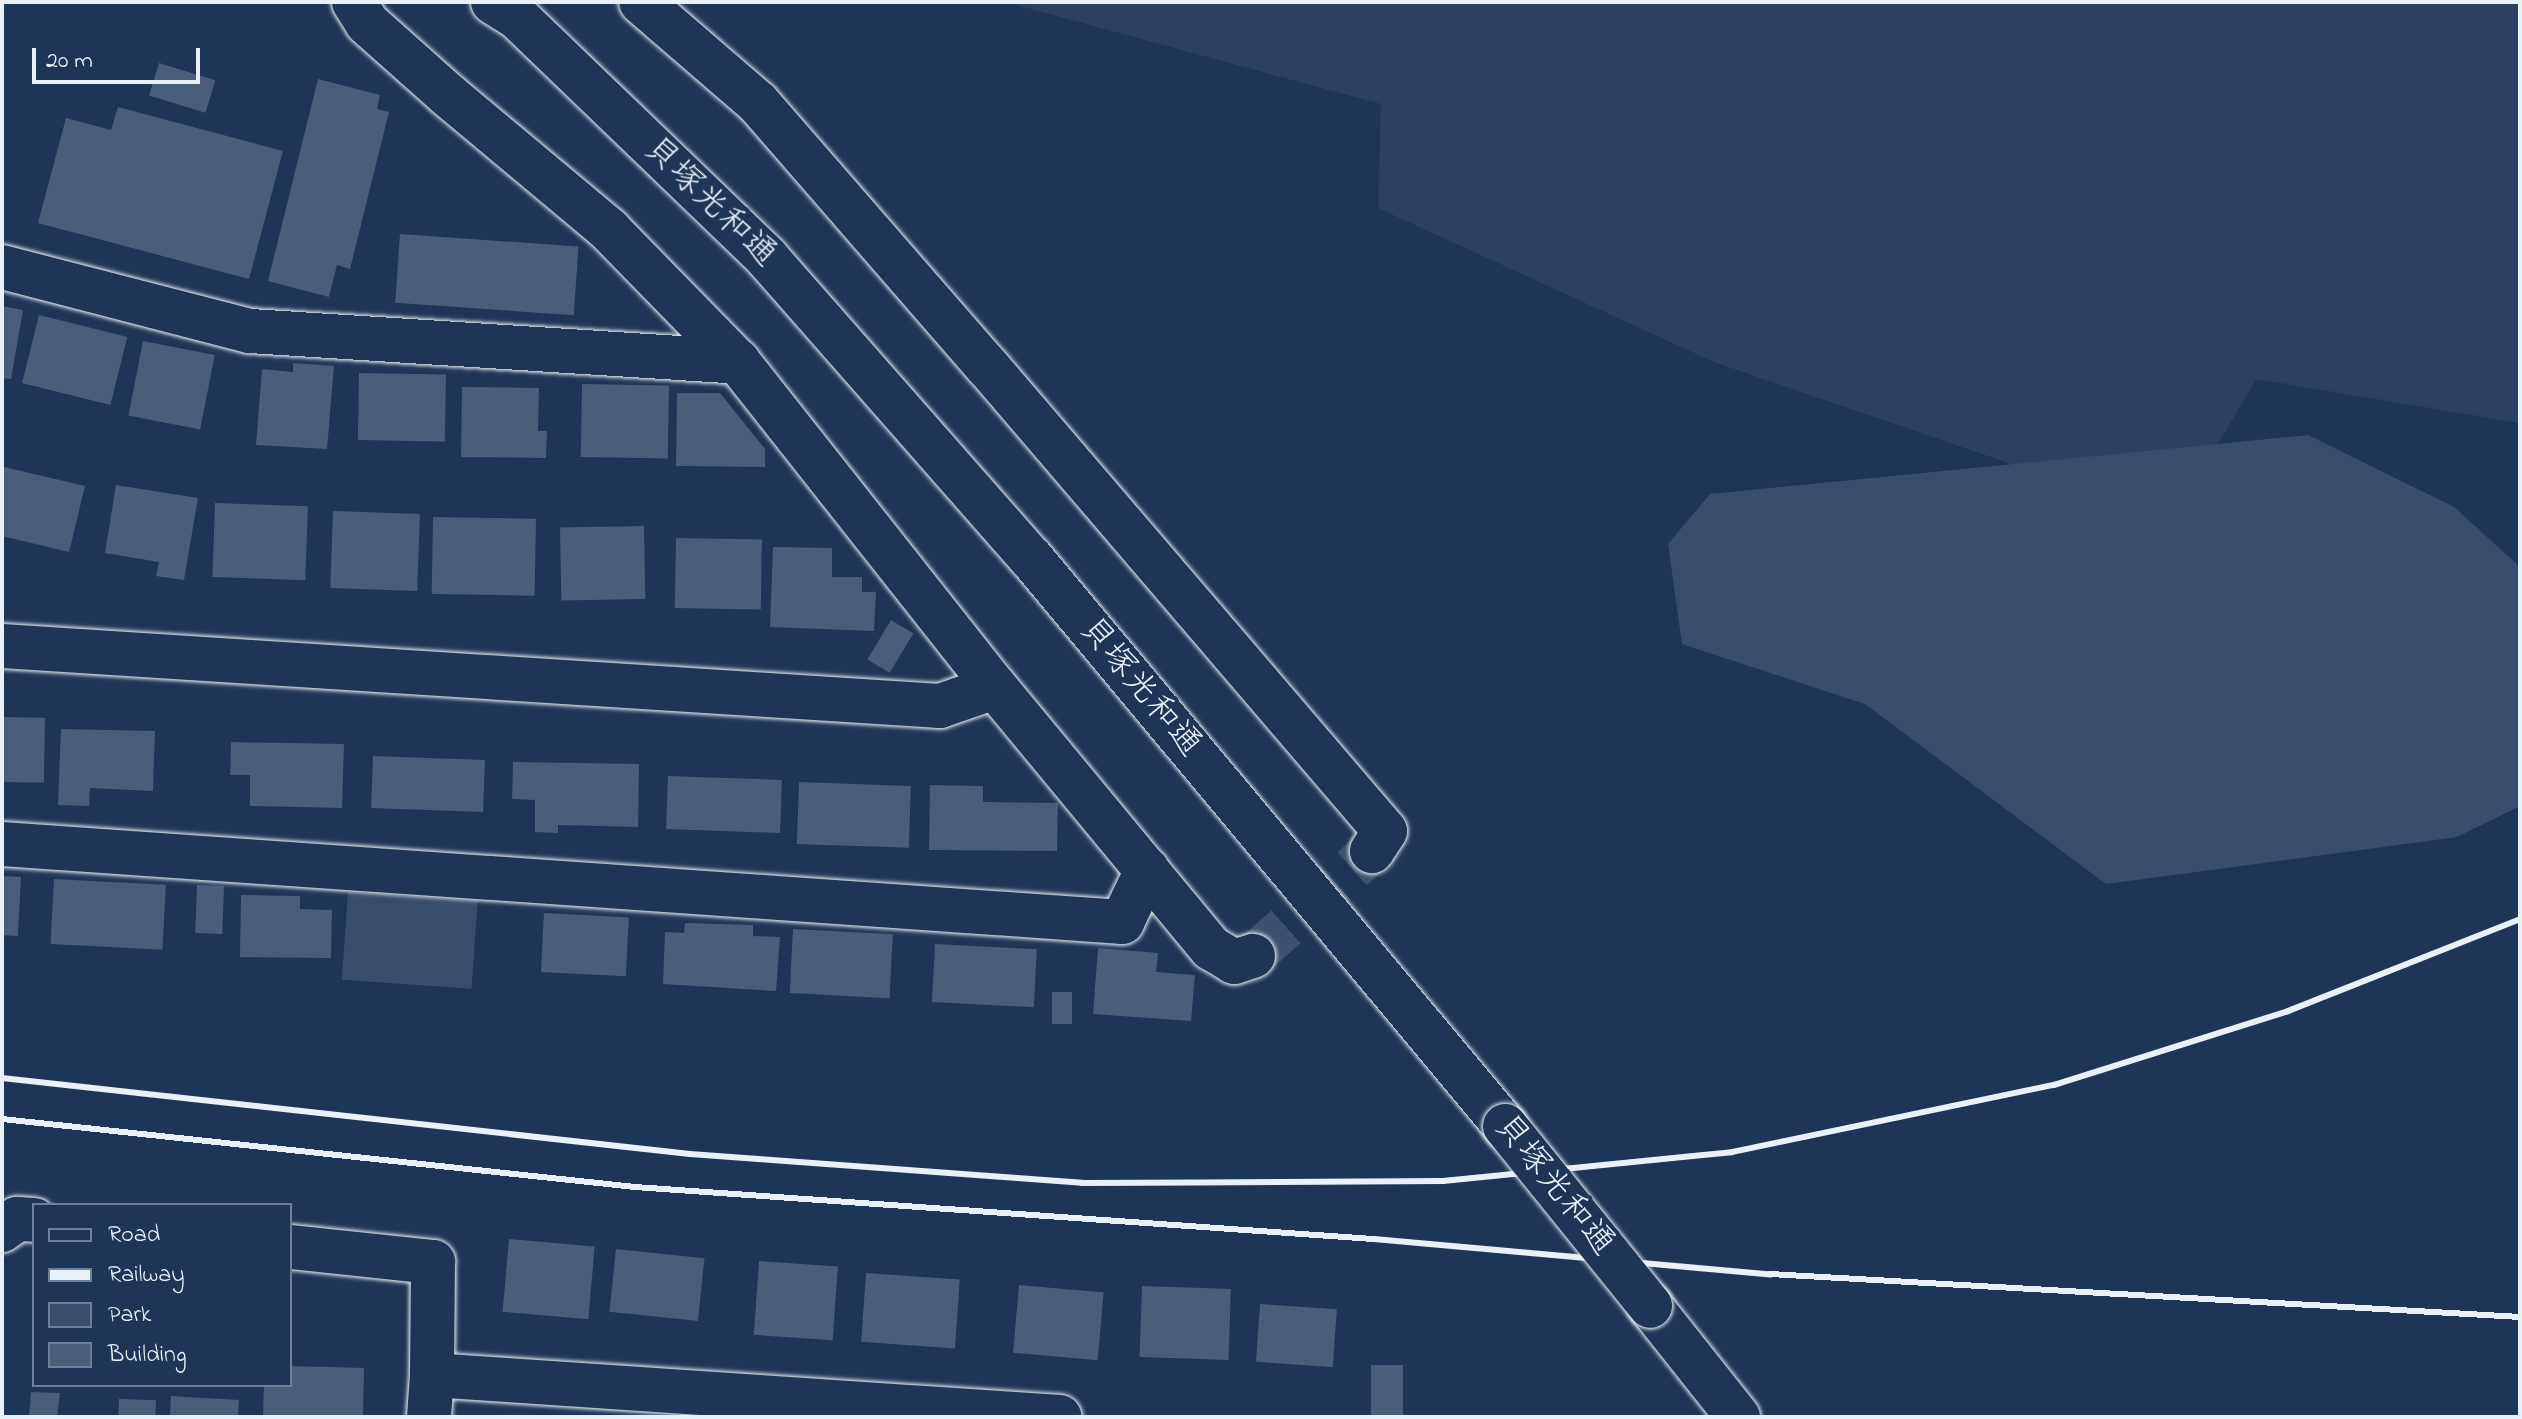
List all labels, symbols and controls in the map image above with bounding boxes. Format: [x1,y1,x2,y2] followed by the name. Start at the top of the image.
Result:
[36,32,204,82] scale bar
[46,44,93,79] text: 20 m
[634,129,784,277] street label: 貝塚光和通
[1069,610,1209,766] street label: 貝塚光和通
[1484,1107,1622,1265] street label: 貝塚光和通
[32,1203,292,1387] legend
[108,1218,160,1253] text: Road
[108,1258,185,1293] text: Railway
[108,1298,151,1333] text: Park
[108,1338,187,1373] text: Building

